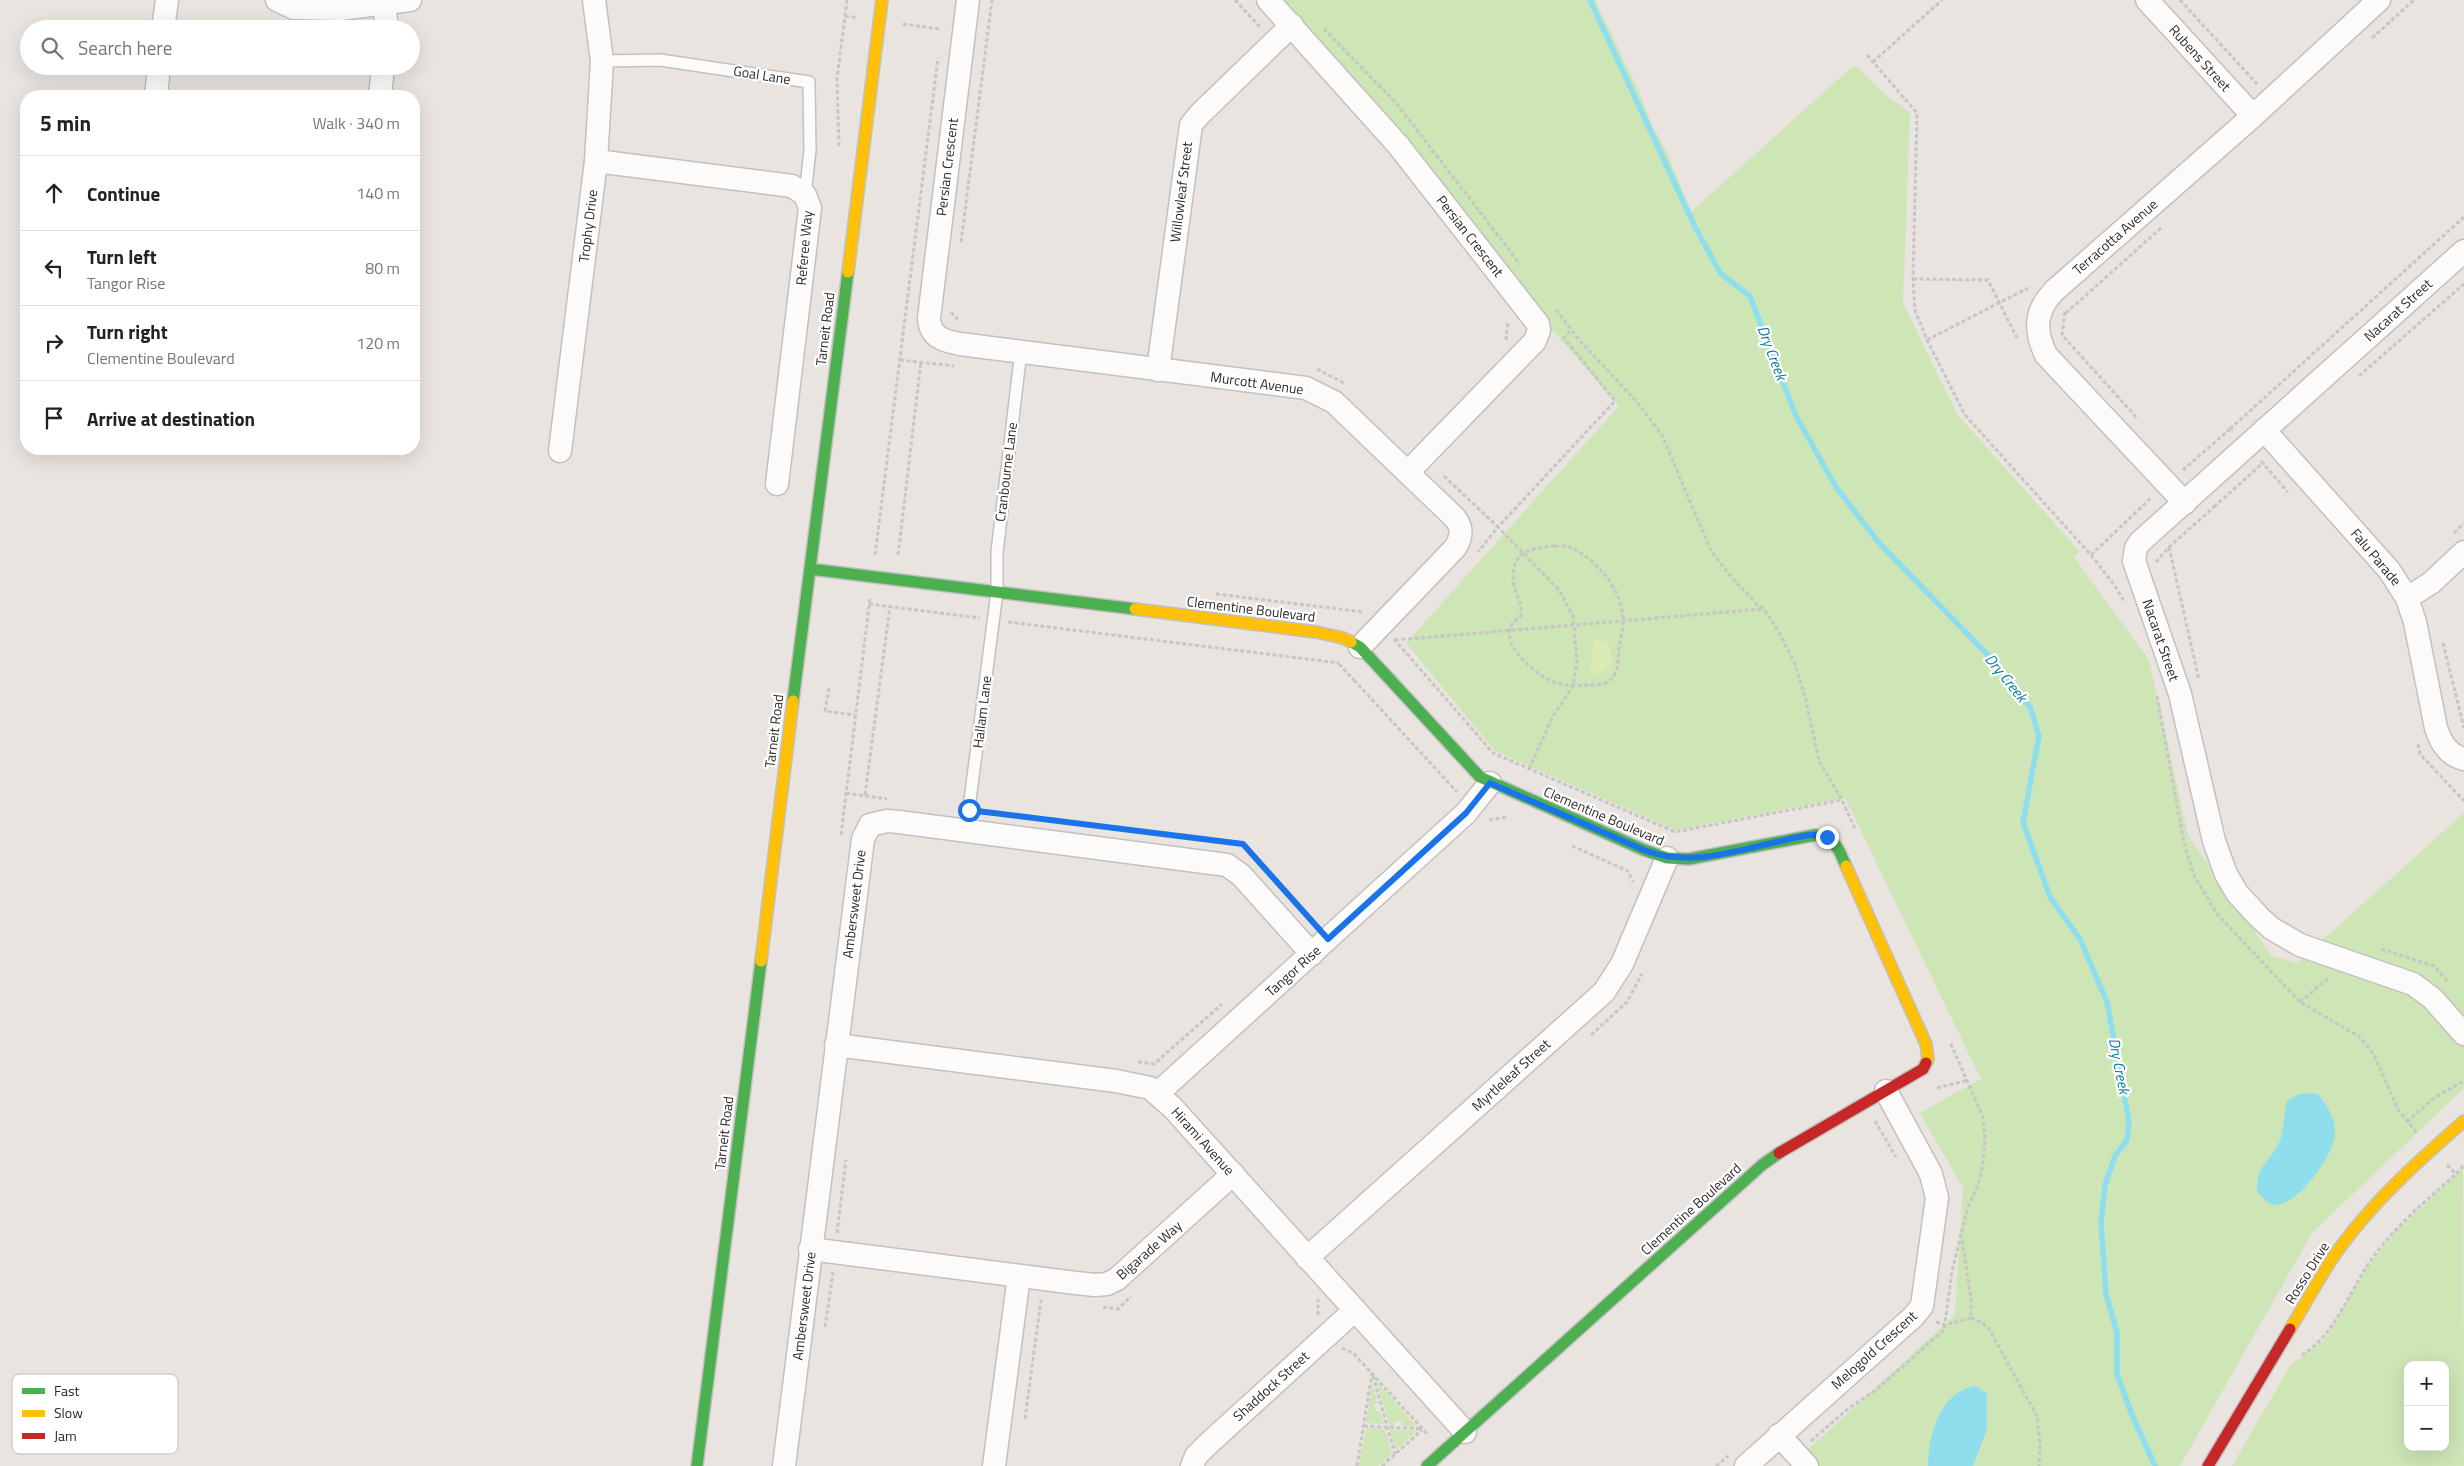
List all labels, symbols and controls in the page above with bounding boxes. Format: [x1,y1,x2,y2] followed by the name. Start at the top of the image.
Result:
[20,20,420,75] search box
[2165,20,2236,96] street label: Rubens Street
[78,33,172,62] text: Search here
[38,34,66,62] icon: search
[732,60,792,89] street label: Goal Lane
[40,107,91,139] text: 5 min
[312,111,400,135] text: Walk · 340 m
[930,117,963,217] street label: Persian Crescent
[1164,140,1197,243] street label: Willowleaf Street
[40,179,68,207] icon: ahead
[87,179,160,208] text: Continue
[356,181,400,205] text: 140 m
[573,188,602,264] street label: Trophy Drive
[1432,190,1509,281] street label: Persian Crescent
[2067,194,2162,280] street label: Terracotta Avenue
[790,209,817,286] street label: Referee Way
[87,242,157,271] text: Turn left
[40,254,68,282] icon: left
[365,256,400,280] text: 80 m
[87,271,165,295] text: Tangor Rise
[2359,273,2437,346] street label: Nacarat Street
[810,291,839,367] street label: Tarneit Road
[87,317,168,346] text: Turn right
[1752,322,1794,386] water label: Dry Creek
[40,329,68,357] icon: right
[356,331,400,355] text: 120 m
[87,346,235,370] text: Clementine Boulevard
[1209,366,1305,399] street label: Murcott Avenue
[40,404,68,432] icon: arrive
[87,404,255,433] text: Arrive at destination
[989,421,1022,523] street label: Cranbourne Lane
[2346,523,2407,590] street label: Falu Parade
[1186,590,1316,627] street label: Clementine Boulevard
[2138,596,2185,684] street label: Nacarat Street
[1980,648,2035,709] water label: Dry Creek
[967,674,996,749] street label: Hallam Lane
[759,693,788,769] street label: Tarneit Road
[1541,781,1668,850] street label: Clementine Boulevard
[958,799,981,822] route start
[1816,826,1839,849] route end
[836,849,871,959] street label: Ambersweet Drive
[1260,940,1325,1001] street label: Tangor Rise
[1467,1033,1555,1116] street label: Myrtleleaf Street
[2103,1036,2137,1098] water label: Dry Creek
[709,1095,738,1171] street label: Tarneit Road
[1167,1102,1240,1180] street label: Hirami Avenue
[1636,1158,1746,1260] street label: Clementine Boulevard
[1111,1215,1186,1284] street label: Bigarade Way
[2279,1237,2334,1308] street label: Rosso Drive
[786,1251,821,1361] street label: Ambersweet Drive
[1826,1305,1921,1394] street label: Melogold Crescent
[1228,1346,1314,1426] street label: Shaddock Street
[2404,1361,2449,1451] map controls
[2404,1361,2449,1406] button: +
[12,1374,178,1454] legend
[54,1380,79,1401] text: Fast
[54,1402,83,1423] text: Slow
[2404,1406,2449,1451] button: −
[54,1425,77,1446] text: Jam

